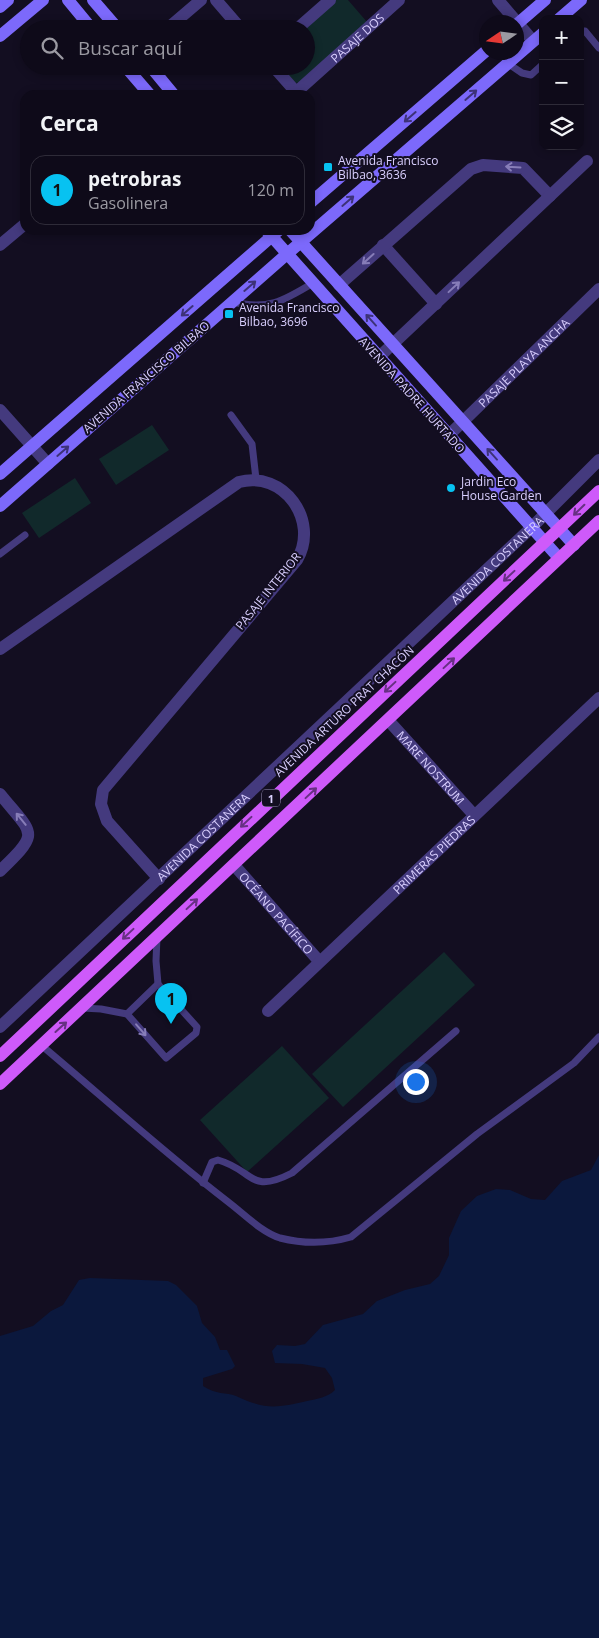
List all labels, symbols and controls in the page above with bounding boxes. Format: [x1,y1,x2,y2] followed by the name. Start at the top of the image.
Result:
[327,9,388,66] street label: PASAJE DOS
[479,15,524,60] north arrow
[539,15,584,150] map controls
[539,15,584,60] button: +
[20,20,315,75] search box
[38,34,66,62] icon: search
[78,35,182,61] text: Buscar aquí
[539,60,584,105] button: −
[464,89,477,100] one-way arrow
[539,105,584,150] button: layers
[40,109,99,137] text: Cerca
[403,111,416,122] one-way arrow
[338,152,438,183] place label: Avenida Francisco Bilbao, 3636
[322,161,334,173] marker: Avenida Francisco Bilbao, 3636
[505,163,521,172] one-way arrow
[88,166,181,192] text: petrobras
[52,179,62,201] text: 1
[248,179,294,201] text: 120 m
[88,192,168,214] text: Gasolinera
[341,195,354,206] one-way arrow
[361,253,374,265] one-way arrow
[244,280,257,291] one-way arrow
[447,281,460,293] one-way arrow
[239,299,339,330] place label: Avenida Francisco Bilbao, 3696
[181,305,194,316] one-way arrow
[223,308,235,320] marker: Avenida Francisco Bilbao, 3696
[365,314,377,327] one-way arrow
[474,314,573,411] street label: PASAJE PLAYA ANCHA
[79,317,213,437] street label: AVENIDA FRANCISCO BILBAO
[355,333,469,457] street label: AVENIDA PADRE HURTADO
[56,445,69,457] one-way arrow
[486,447,498,460] one-way arrow
[460,473,542,504] place label: Jardin Eco House Garden
[445,482,457,494] marker: Jardin Eco House Garden
[574,503,586,515] one-way arrow
[447,512,547,608] street label: AVENIDA COSTANERA
[231,548,305,633] street label: PASAJE INTERIOR
[503,570,516,582] one-way arrow
[270,642,418,780] street label: AVENIDA ARTURO PRAT CHACÓN
[443,657,455,669] one-way arrow
[384,681,397,693] one-way arrow
[393,727,469,808] street label: MARE NOSTRUM
[304,787,317,799] one-way arrow
[152,788,253,884] street label: AVENIDA COSTANERA
[262,790,280,806] road number: 1
[389,811,479,898] street label: PRIMERAS PIEDRAS
[15,813,26,826] one-way arrow
[240,816,253,828] one-way arrow
[235,868,318,958] street label: OCÉANO PACÍFICO
[186,898,199,910] one-way arrow
[122,928,135,940] one-way arrow
[155,983,187,1024] pin: 1
[55,1021,68,1033] one-way arrow
[135,1024,147,1037] one-way arrow
[403,1069,429,1095] your location

